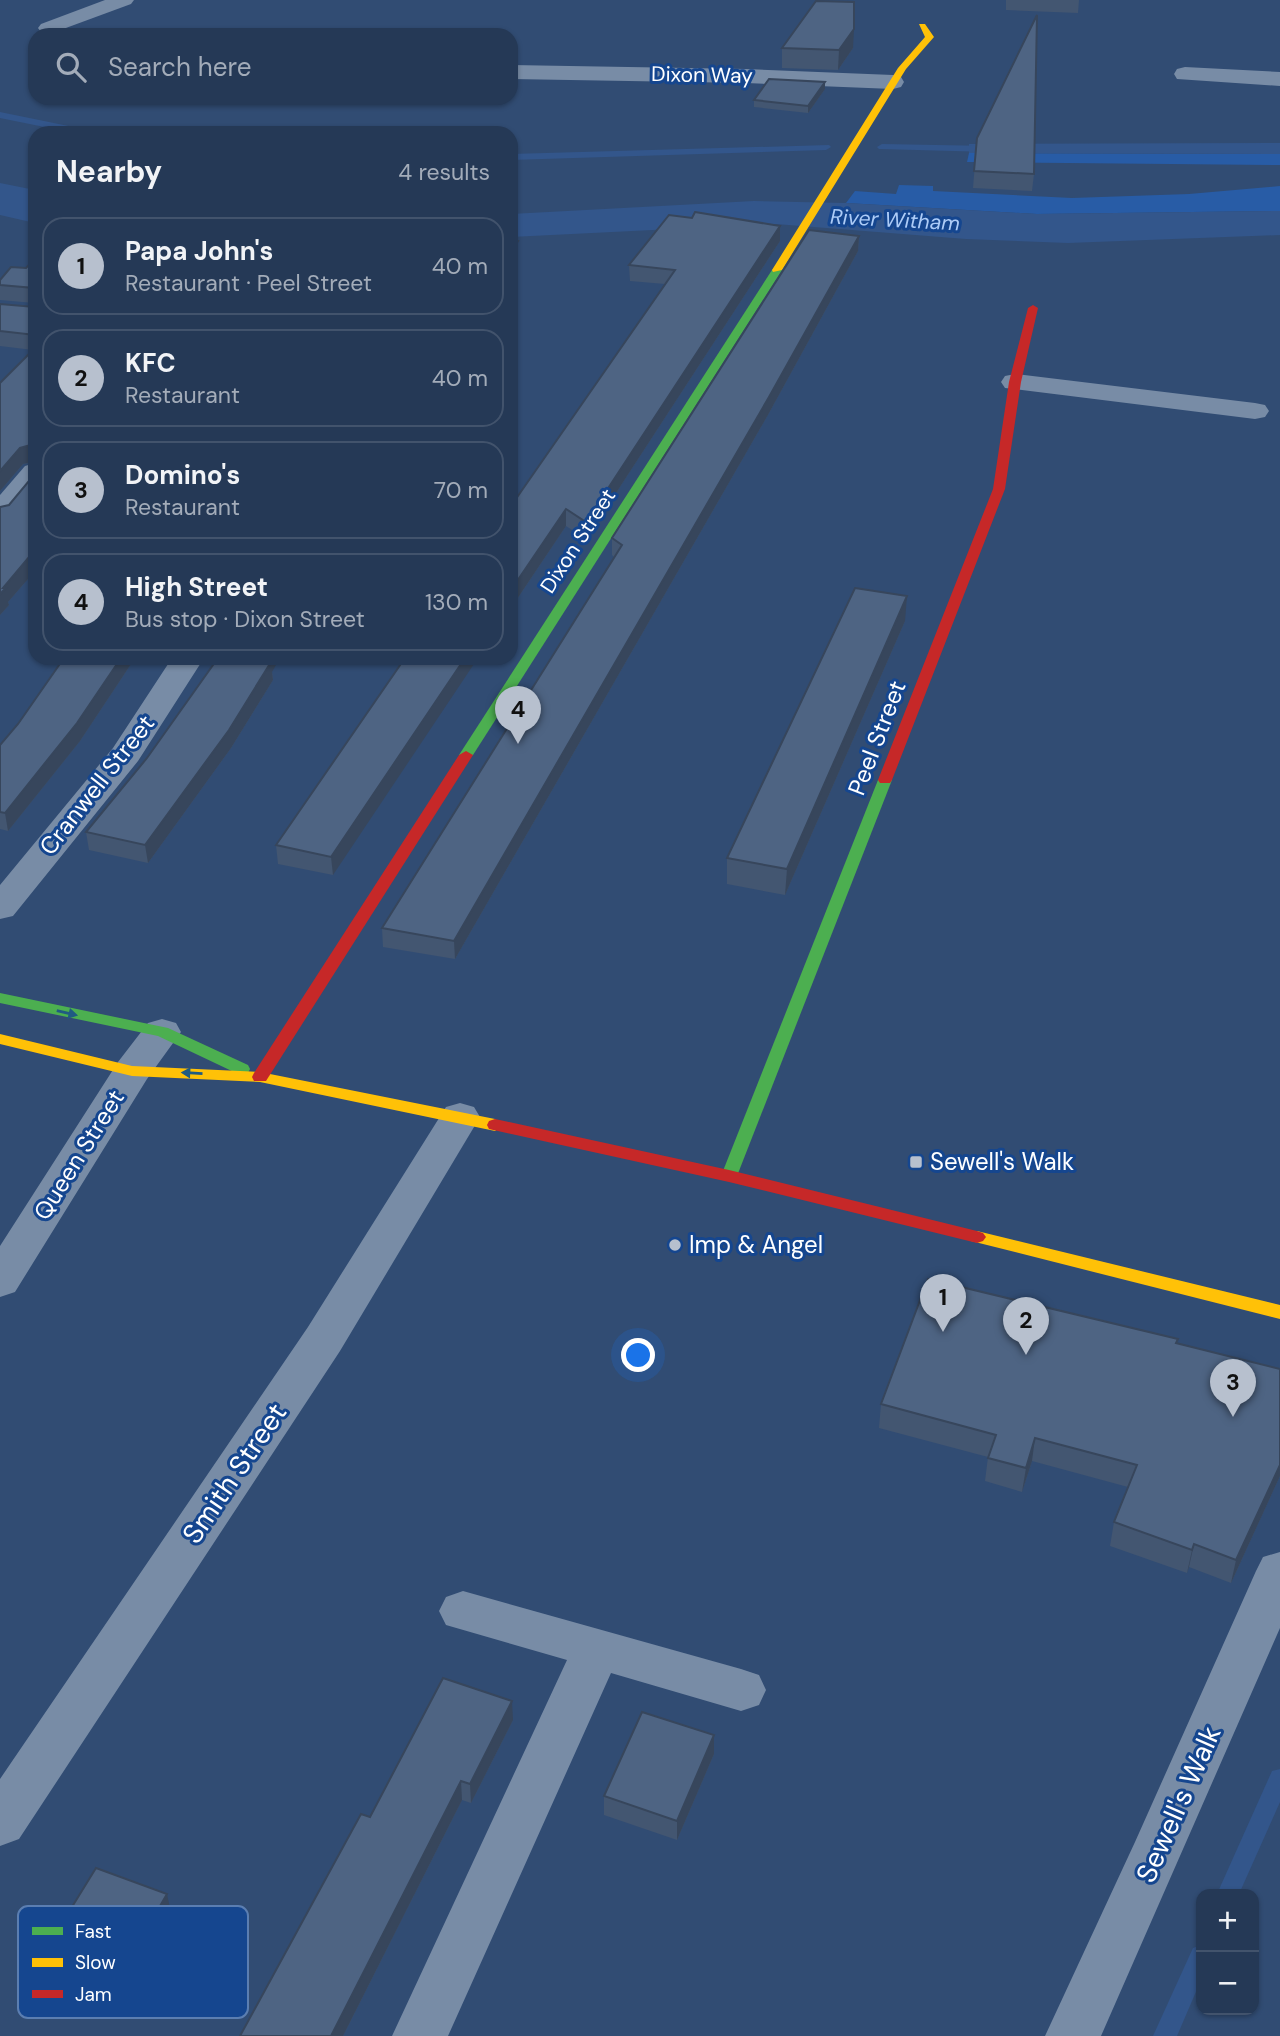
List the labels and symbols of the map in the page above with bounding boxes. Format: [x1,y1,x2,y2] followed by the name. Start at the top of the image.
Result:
[651,60,753,90] street label: Dixon Way
[829,203,961,237] water label: River Witham
[534,483,622,599] street label: Dixon Street
[841,676,913,800] street label: Peel Street
[495,686,541,744] pin: 4
[32,708,161,861] street label: Cranwell Street
[56,1007,78,1018] one-way arrow
[181,1068,203,1079] one-way arrow
[26,1084,131,1226] street label: Queen Street
[930,1146,1074,1177] place label: Sewell's Walk
[908,1154,924,1170] marker: Sewell's Walk
[689,1229,823,1260] place label: Imp & Angel
[667,1237,683,1253] marker: Imp & Angel
[920,1274,966,1332] pin: 1
[1003,1297,1049,1355] pin: 2
[621,1338,655,1372] your location
[1210,1359,1256,1417] pin: 3
[174,1396,295,1551] street label: Smith Street
[1127,1720,1230,1889] street label: Sewell's Walk
[18,1906,248,2018] legend
[75,1919,111,1944] text: Fast
[75,1950,116,1975] text: Slow
[75,1982,112,2007] text: Jam

